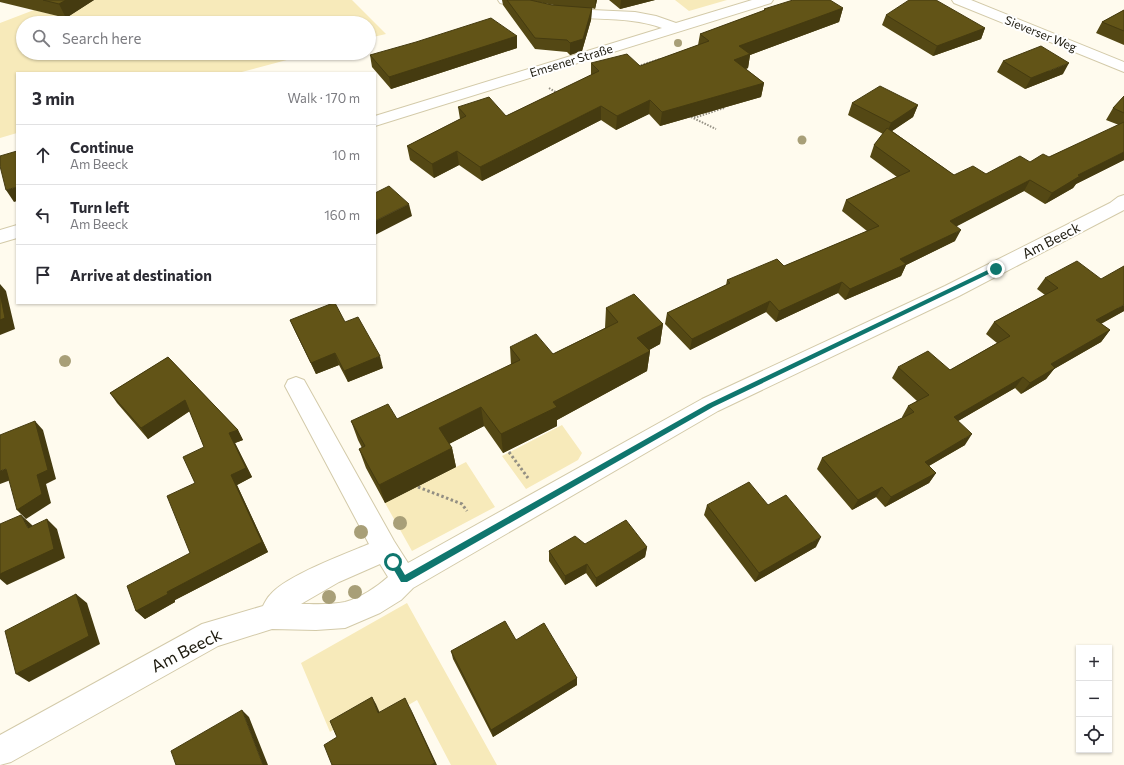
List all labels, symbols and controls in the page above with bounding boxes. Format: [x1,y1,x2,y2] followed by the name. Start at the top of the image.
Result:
[1003,12,1079,54] street label: Sieverser Weg
[16,16,376,60] search box
[30,27,52,49] icon: search
[62,29,141,47] text: Search here
[528,41,614,79] street label: Emsener Straße
[32,88,75,109] text: 3 min
[288,90,360,106] text: Walk · 170 m
[70,138,134,156] text: Continue
[32,144,54,166] icon: ahead
[332,147,360,163] text: 10 m
[70,156,128,172] text: Am Beeck
[70,198,129,216] text: Turn left
[32,204,54,226] icon: left
[324,207,360,223] text: 160 m
[70,216,128,232] text: Am Beeck
[1019,218,1083,262] street label: Am Beeck
[987,260,1005,278] route end
[32,264,54,286] icon: arrive
[70,266,212,284] text: Arrive at destination
[384,553,402,571] route start
[147,623,225,677] street label: Am Beeck
[1076,645,1112,753] map controls
[1076,645,1112,681] button: +
[1076,681,1112,717] button: −
[1076,717,1112,753] button: locate

